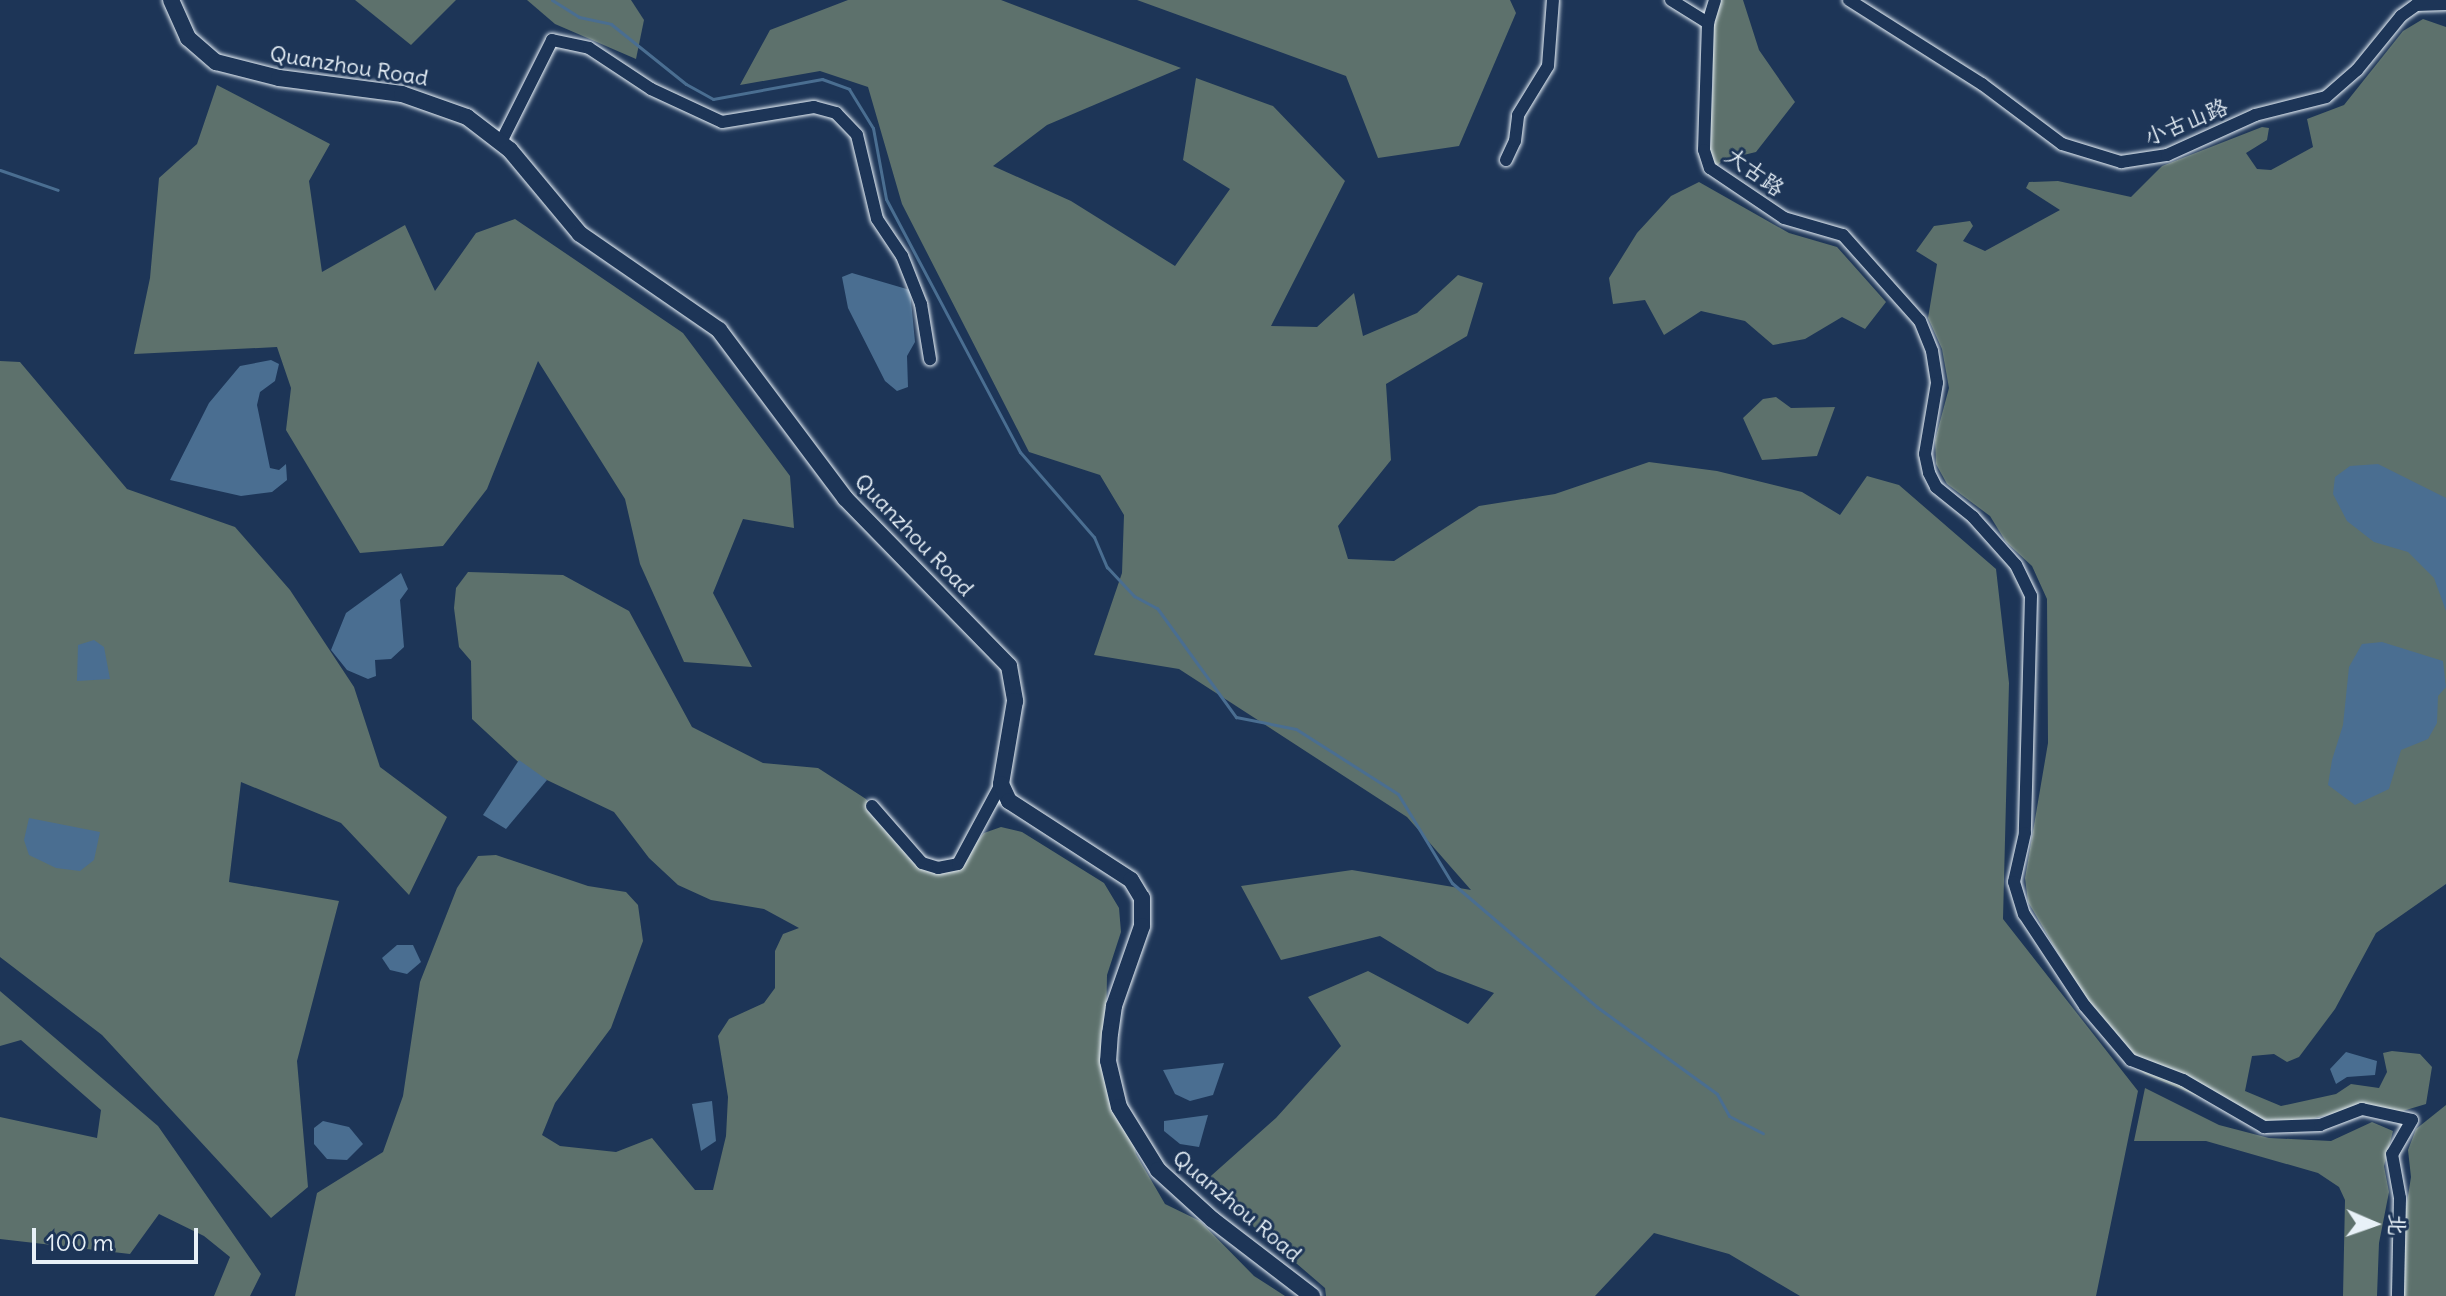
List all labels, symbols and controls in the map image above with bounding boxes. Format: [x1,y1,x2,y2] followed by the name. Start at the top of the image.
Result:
[268,40,430,92] street label: Quanzhou Road
[2140,93,2232,151] street label: 小古山路
[1721,142,1789,202] street label: 大古路
[849,468,979,602] street label: Quanzhou Road
[1167,1144,1307,1268] street label: Quanzhou Road
[2334,1184,2414,1264] north arrow
[36,1212,202,1262] scale bar
[2384,1213,2412,1236] text: 北
[46,1227,114,1257] text: 100 m

